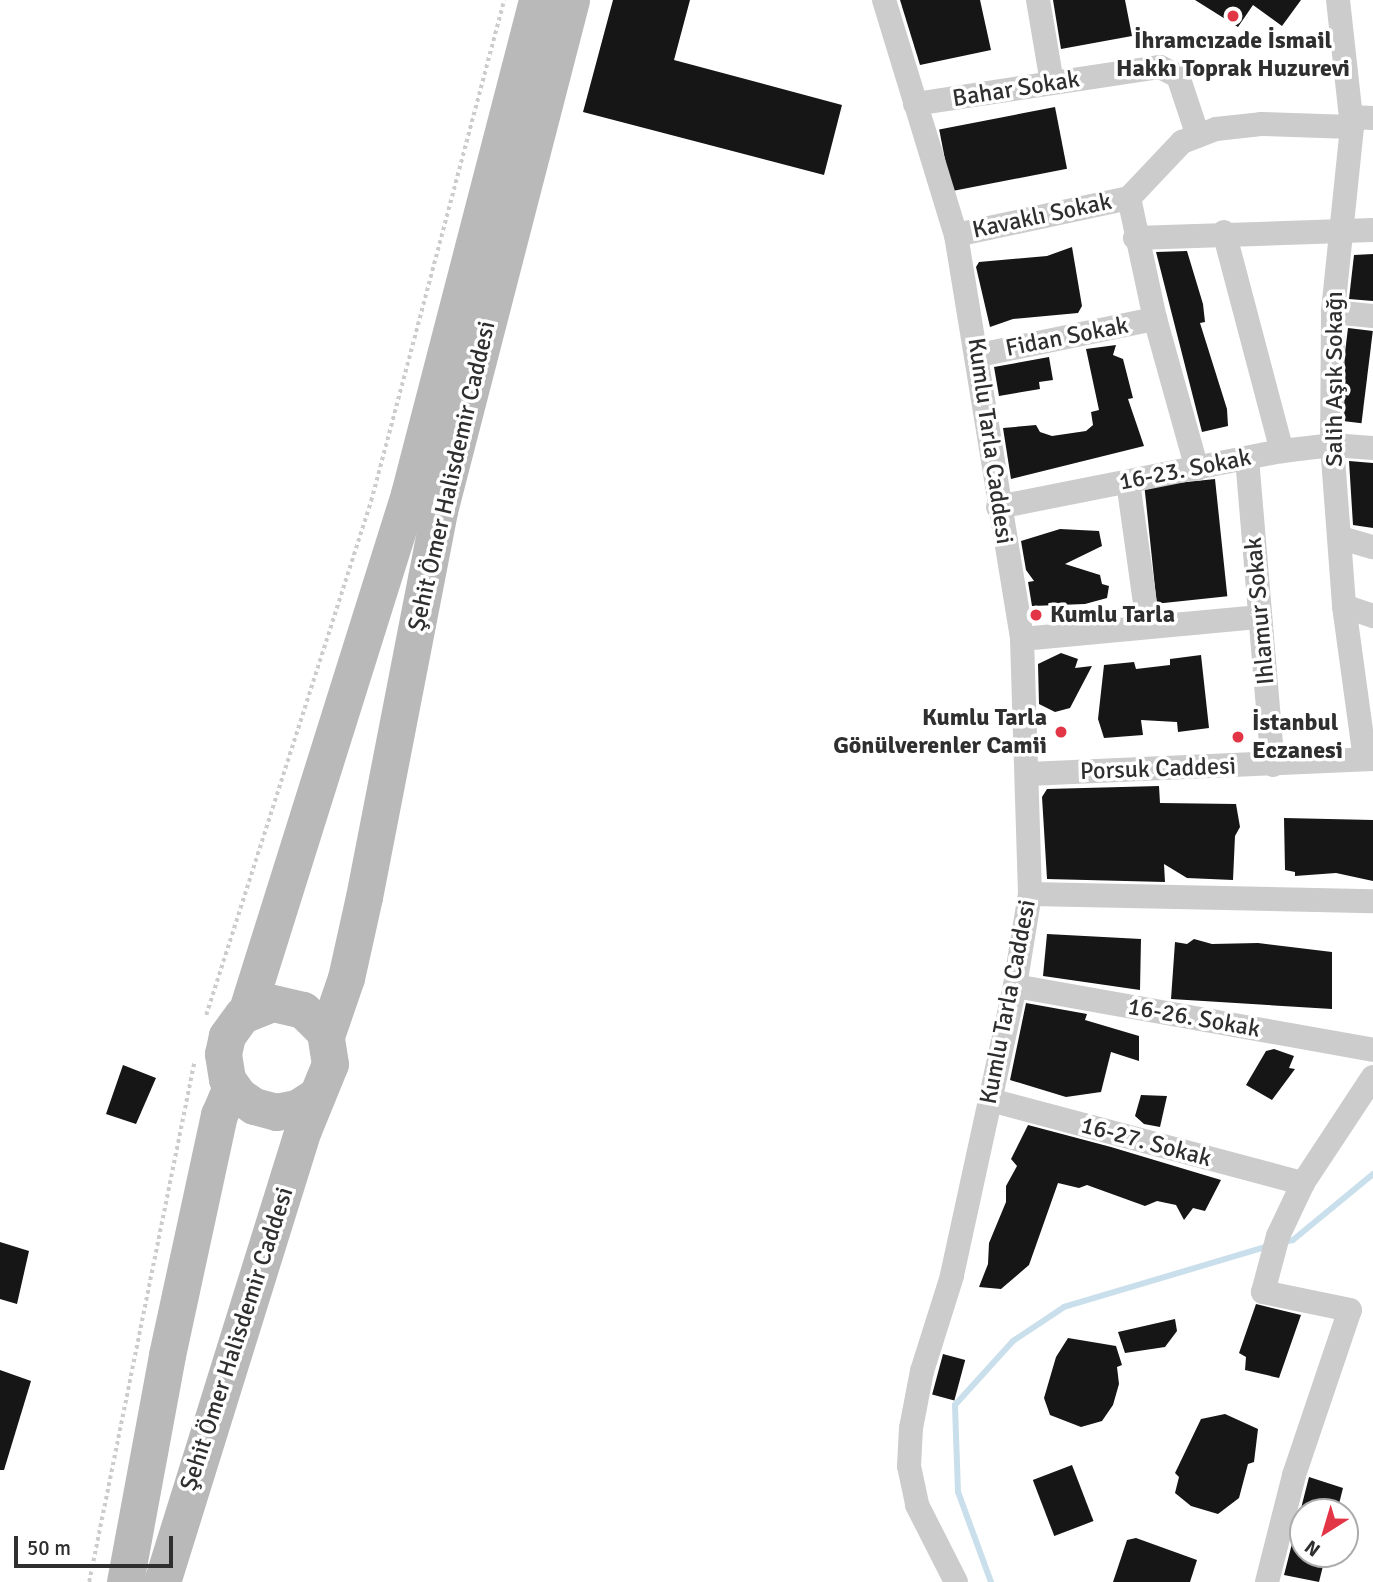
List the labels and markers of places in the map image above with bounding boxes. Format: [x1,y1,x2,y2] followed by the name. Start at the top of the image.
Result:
[1225,8,1241,24] marker: İhramcızade İsmail Hakkı Toprak Huzurevi
[1116,27,1350,83] place label: İhramcızade İsmail Hakkı Toprak Huzurevi
[1050,601,1175,629] place label: Kumlu Tarla
[1028,607,1044,623] marker: Kumlu Tarla
[833,704,1047,760] place label: Kumlu Tarla Gönülverenler Camii
[1252,709,1343,765] place label: İstanbul Eczanesi
[1053,724,1069,740] marker: Kumlu Tarla Gönülverenler Camii
[1230,729,1246,745] marker: İstanbul Eczanesi

